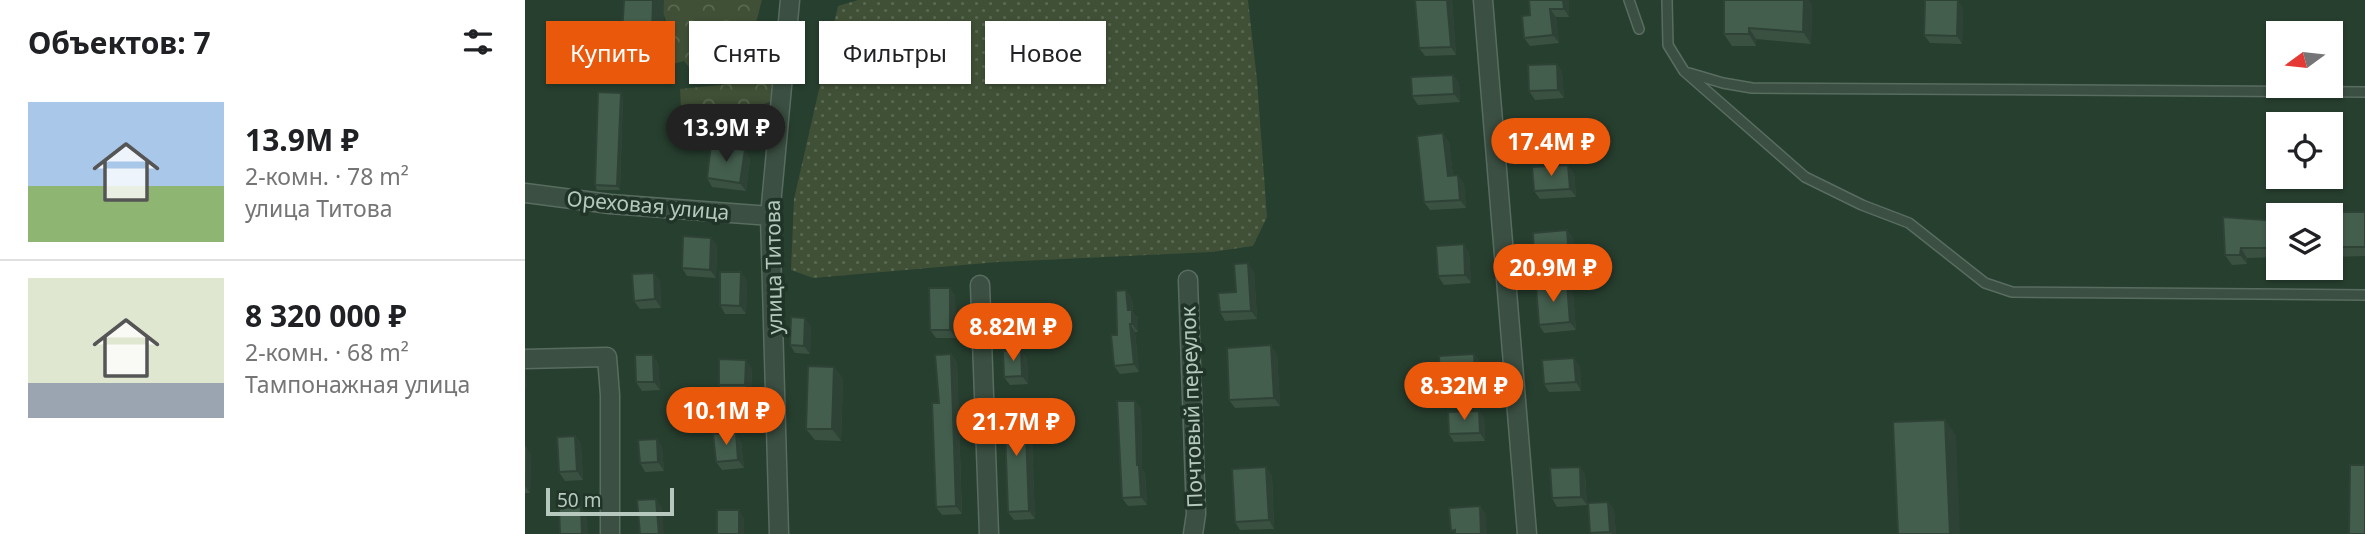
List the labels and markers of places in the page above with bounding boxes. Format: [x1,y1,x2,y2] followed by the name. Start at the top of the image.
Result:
[661,104,791,164] pin: 13.9M ₽
[1486,118,1616,178] pin: 17.4M ₽
[1488,244,1618,304] pin: 20.9M ₽
[948,304,1078,363] pin: 8.82M ₽
[1399,362,1529,422] pin: 8.32M ₽
[661,388,791,447] pin: 10.1M ₽
[951,398,1081,458] pin: 21.7M ₽

